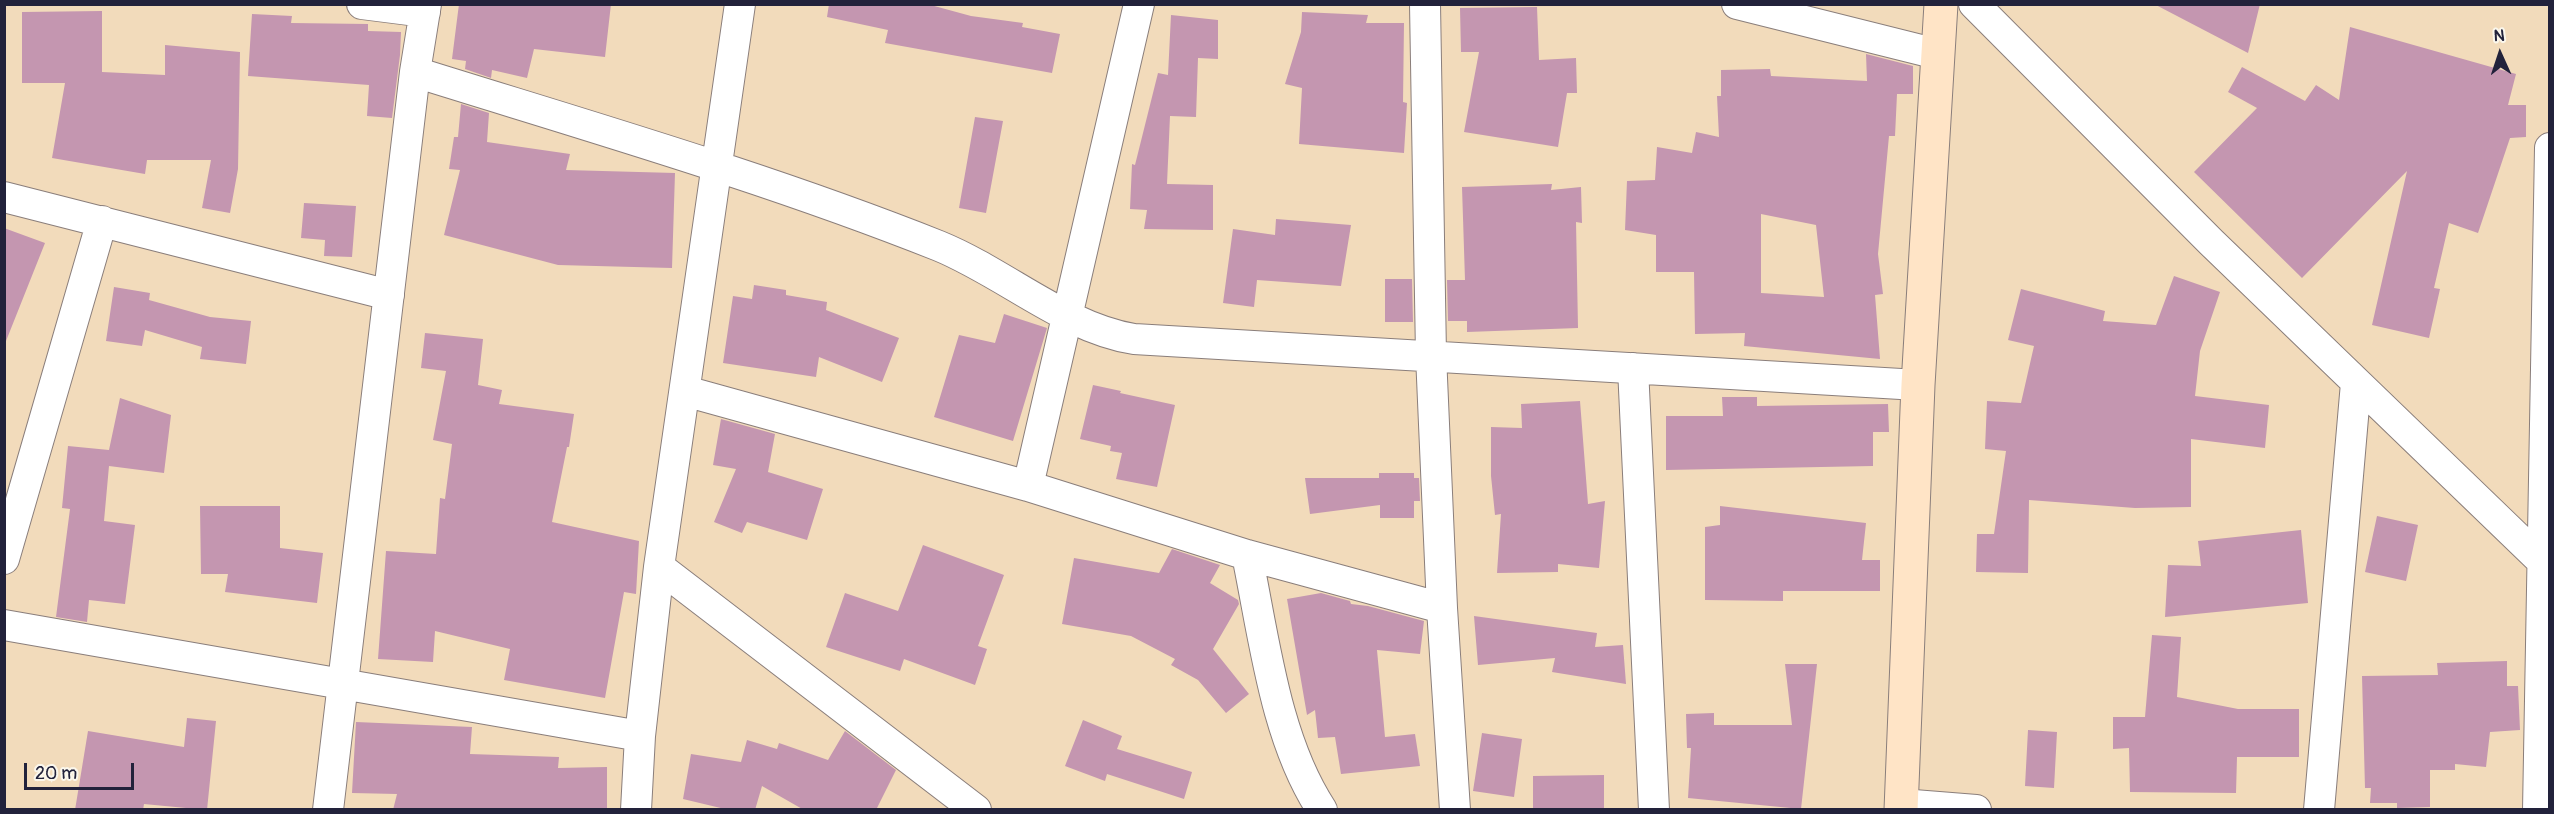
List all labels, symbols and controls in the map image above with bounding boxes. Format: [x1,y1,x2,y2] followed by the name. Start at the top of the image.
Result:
[2470,24,2530,84] north arrow
[2493,26,2505,46] text: N
[27,751,136,789] scale bar
[35,762,77,785] text: 20 m

